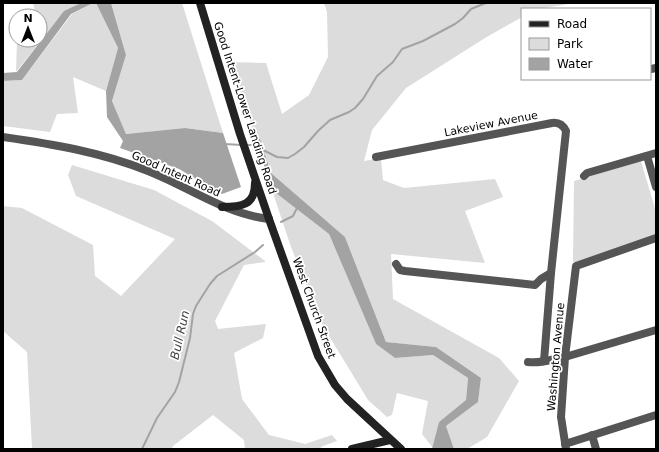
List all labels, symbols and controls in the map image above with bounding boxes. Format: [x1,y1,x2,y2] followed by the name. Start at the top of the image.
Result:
[8,8,48,48] north arrow
[521,8,651,80] legend
[23,12,33,25] text: N
[557,17,587,31] text: Road
[211,20,279,196] street label: Good Intent-Lower Landing Road
[557,37,583,51] text: Park
[557,57,593,71] text: Water
[443,108,539,139] street label: Lakeview Avenue
[129,149,223,199] street label: Good Intent Road
[290,256,339,361] street label: West Church Street
[545,302,567,412] street label: Washington Avenue
[168,309,192,361] water label: Bull Run

